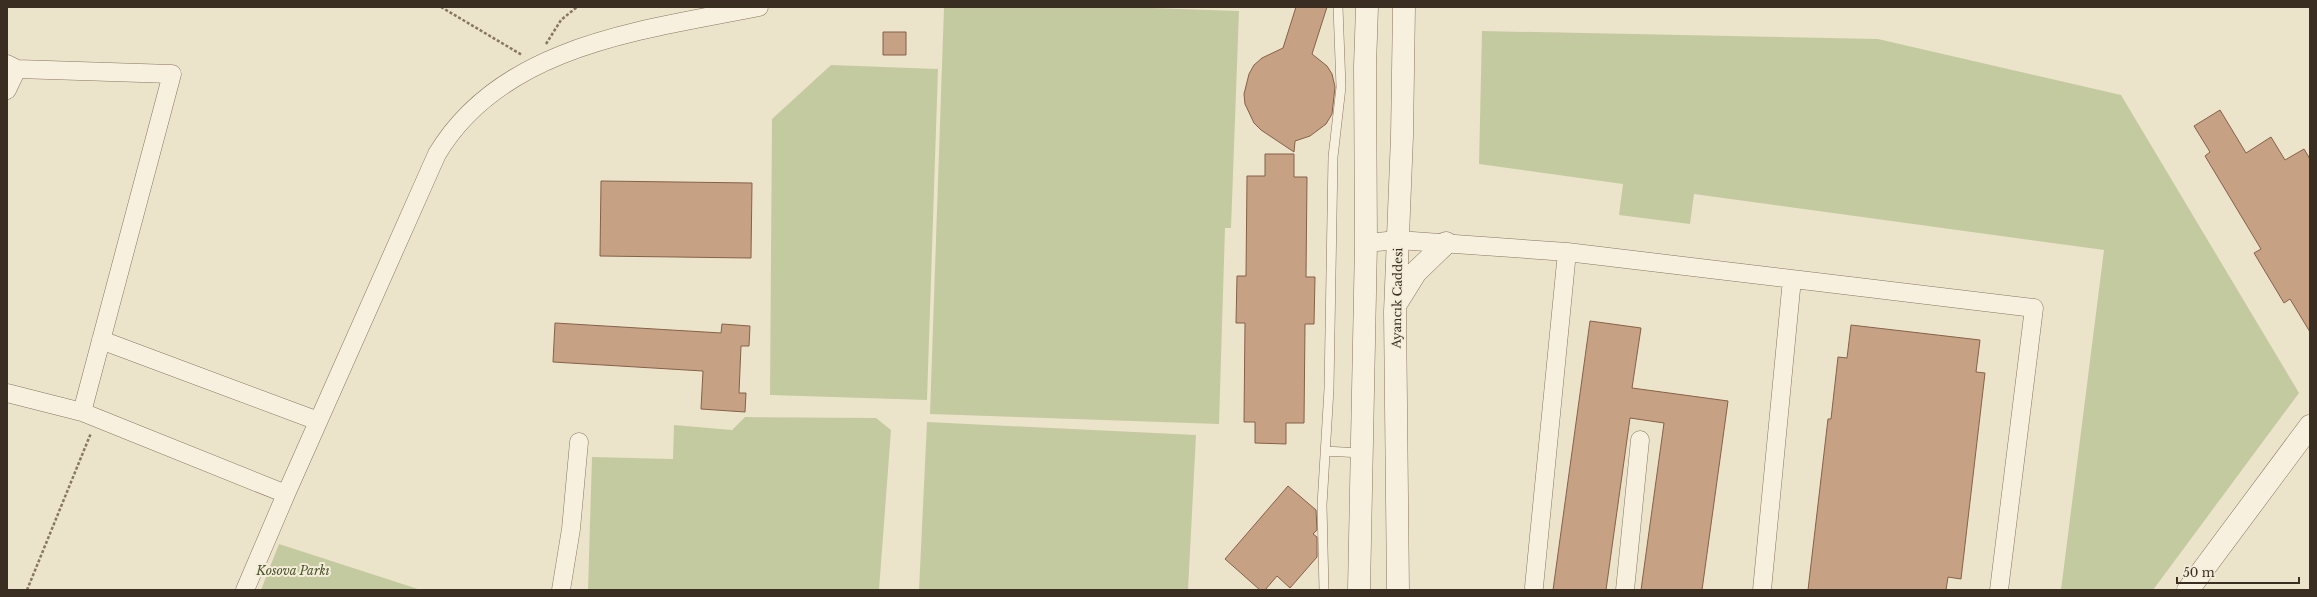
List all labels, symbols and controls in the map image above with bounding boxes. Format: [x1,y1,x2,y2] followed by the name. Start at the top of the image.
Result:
[1389,247,1405,350] street label: Ayancık Caddesi
[2177,559,2299,585] scale bar
[255,563,330,578] park label: Kosova Parkı
[2183,565,2215,580] text: 50 m

